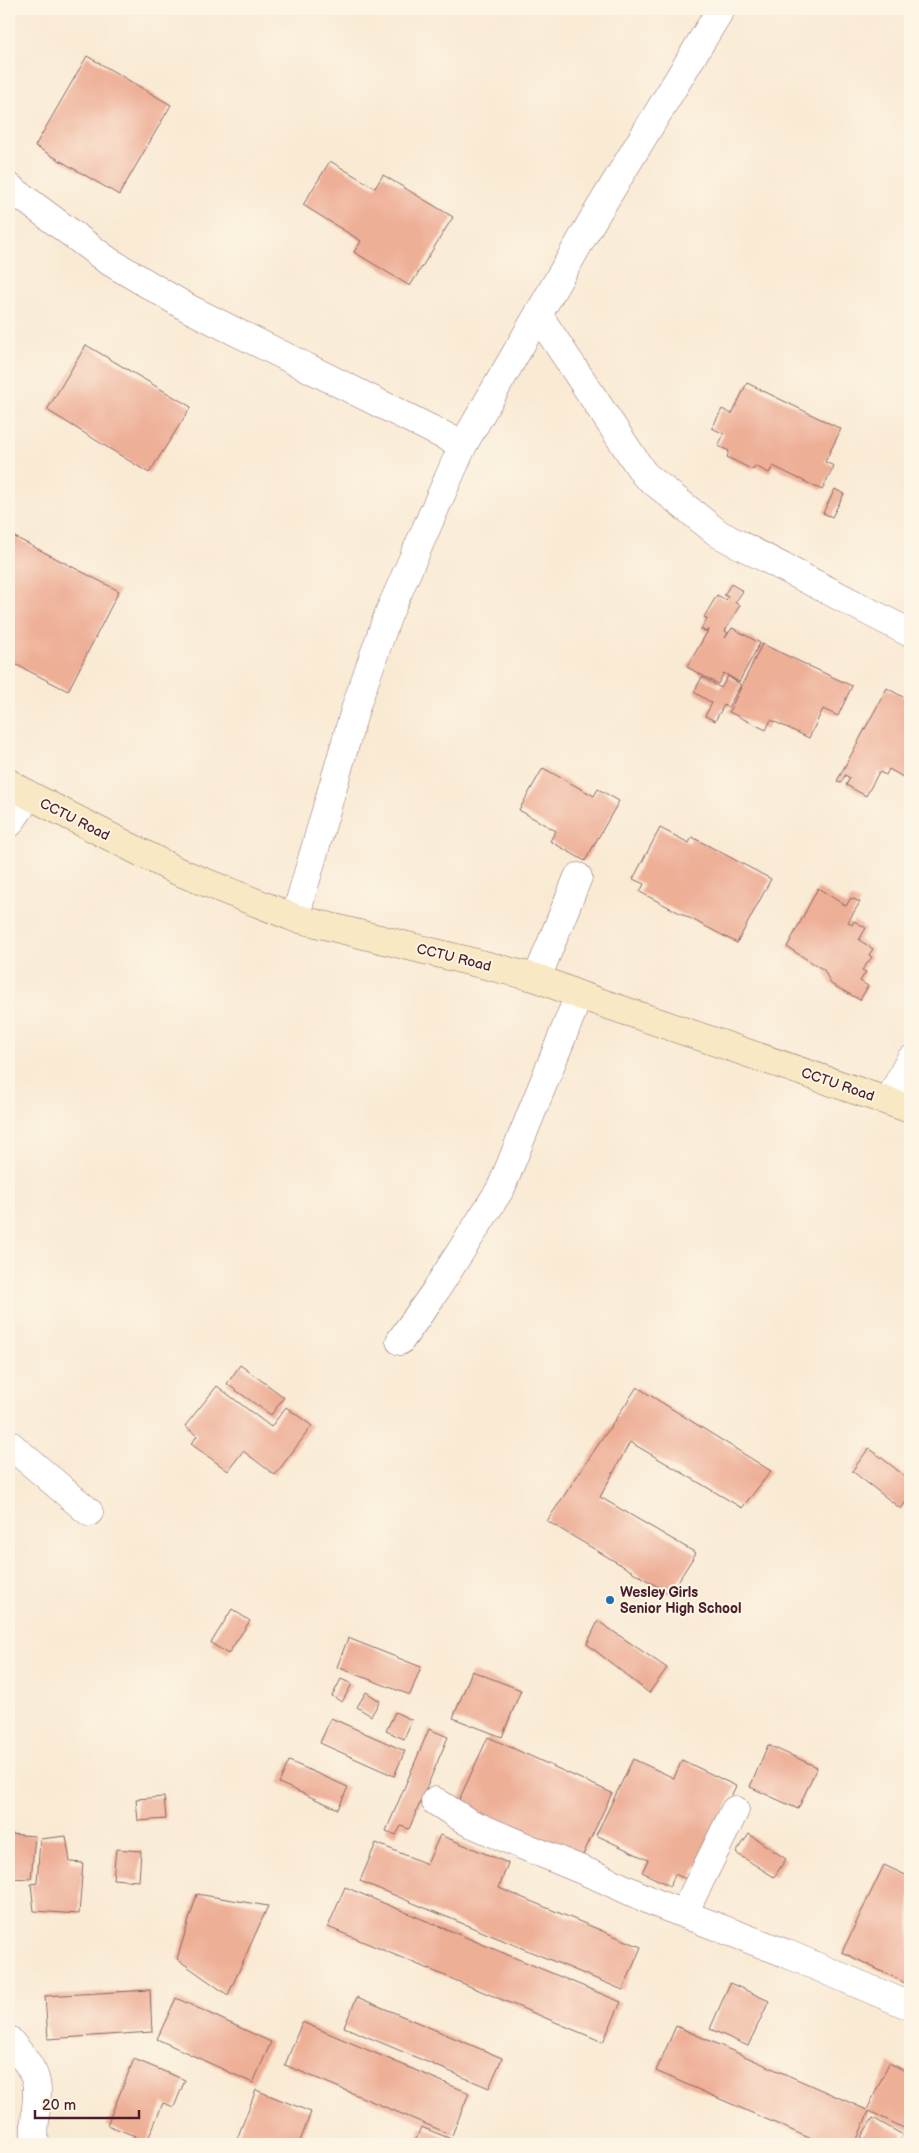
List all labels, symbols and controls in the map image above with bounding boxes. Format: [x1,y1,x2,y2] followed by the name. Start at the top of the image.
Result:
[37,795,113,844] street label: CCTU Road
[415,940,493,975] street label: CCTU Road
[799,1064,877,1105] street label: CCTU Road
[620,1584,742,1617] place label: Wesley Girls Senior High School
[604,1594,616,1606] marker: Wesley Girls Senior High School
[35,2088,139,2120] scale bar
[42,2096,76,2115] text: 20 m

